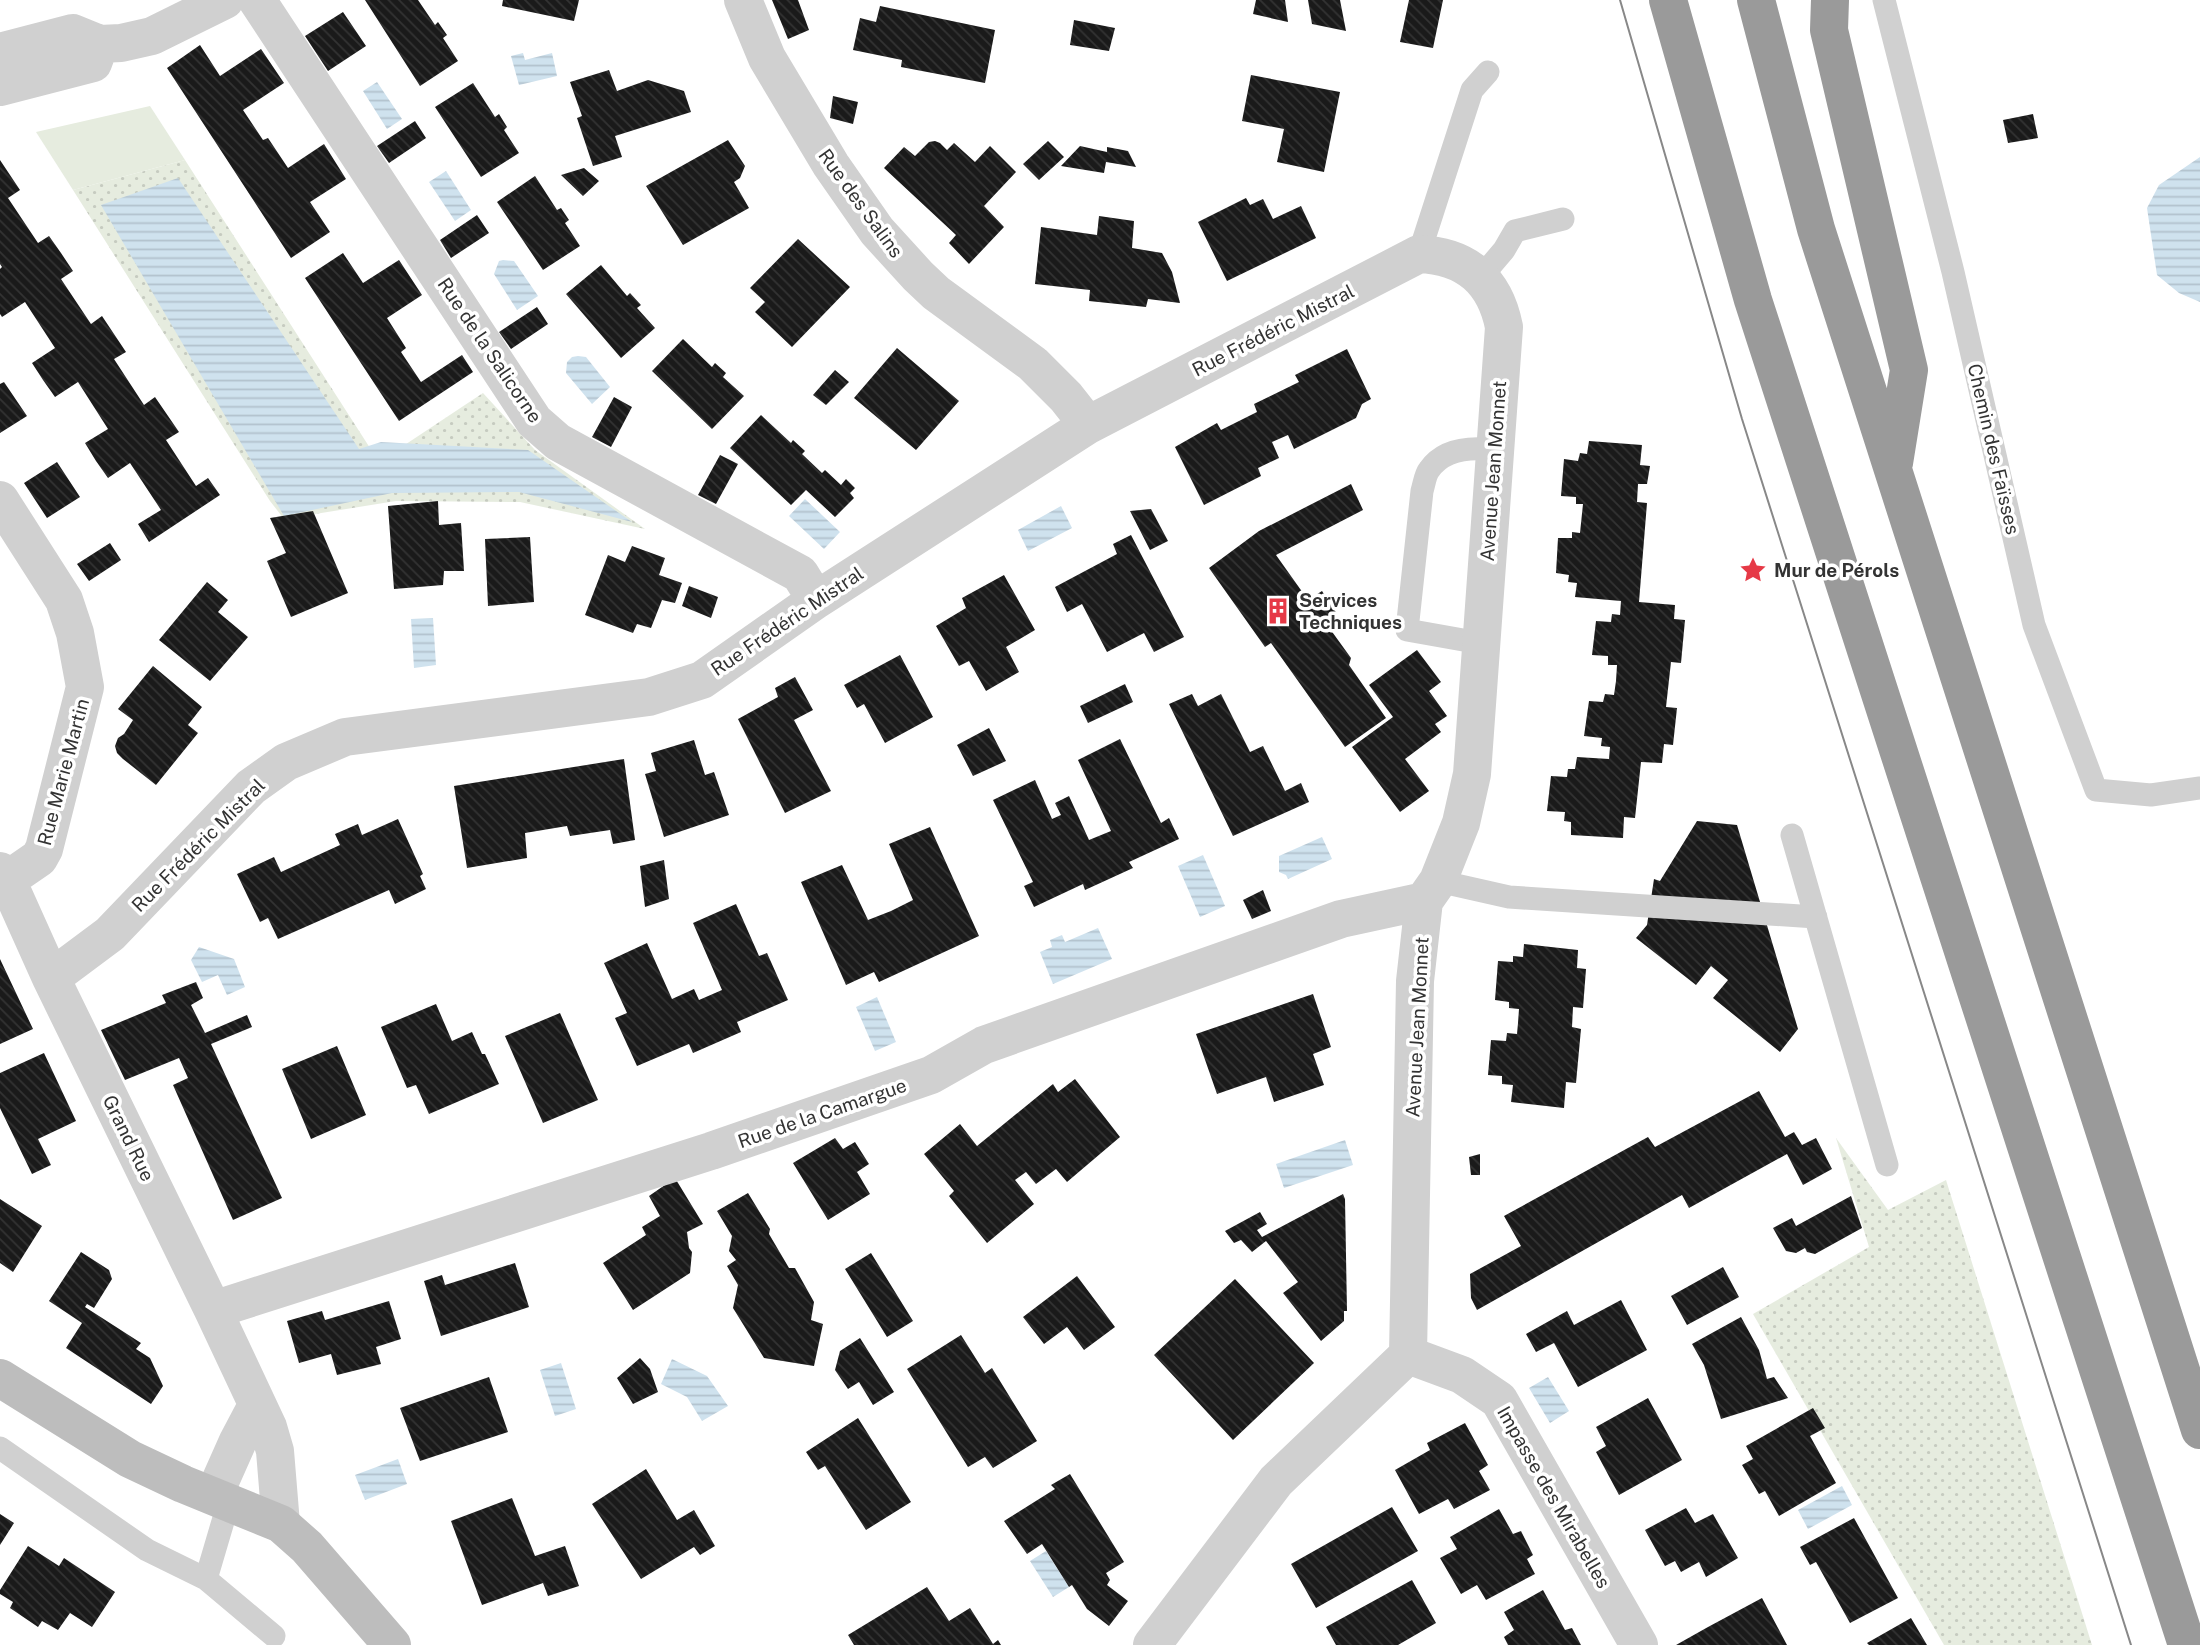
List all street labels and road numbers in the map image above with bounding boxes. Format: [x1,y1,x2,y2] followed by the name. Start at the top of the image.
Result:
[814,144,908,262] street label: Rue des Salins
[433,273,547,427] street label: Rue de la Salicorne
[1188,280,1358,380] street label: Rue Frédéric Mistral
[1964,362,2024,536] street label: Chemin des Faïsses
[1476,380,1510,562] street label: Avenue Jean Monnet
[707,562,867,680] street label: Rue Frédéric Mistral
[33,696,93,848] street label: Rue Marie Martin
[127,774,269,916] street label: Rue Frédéric Mistral
[1401,936,1433,1118] street label: Avenue Jean Monnet
[735,1074,909,1152] street label: Rue de la Camargue
[99,1091,159,1185] street label: Grand Rue
[1493,1402,1615,1592] street label: Impasse des Mirabelles

